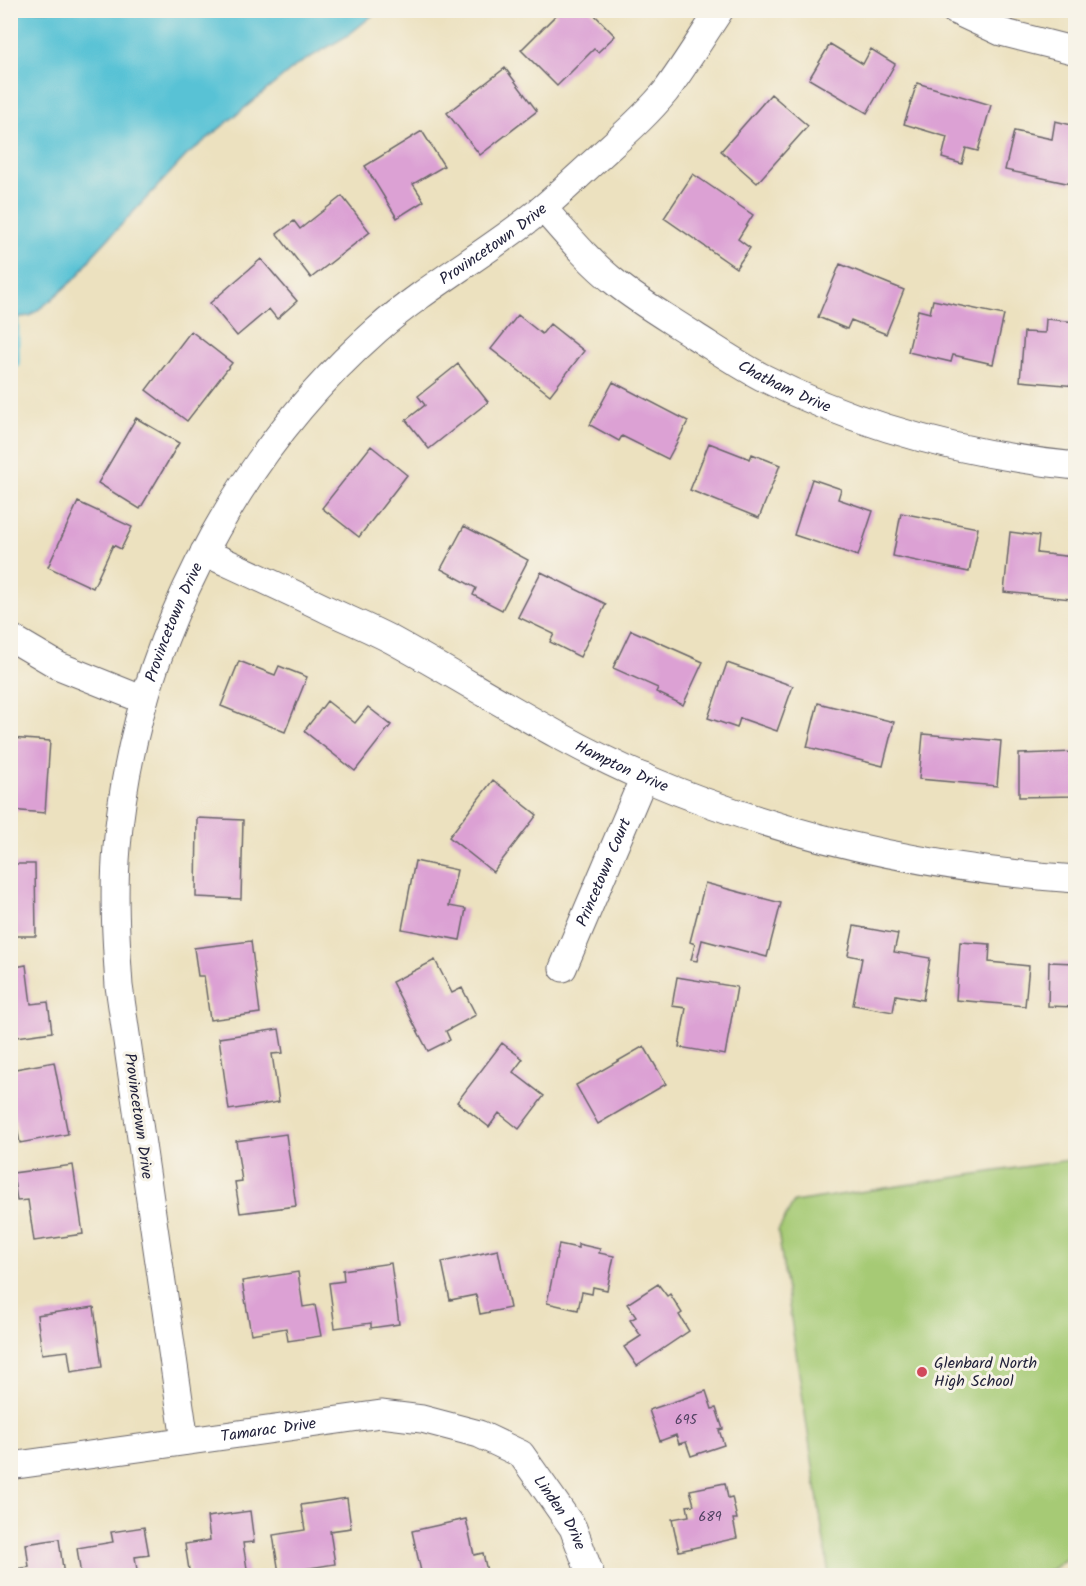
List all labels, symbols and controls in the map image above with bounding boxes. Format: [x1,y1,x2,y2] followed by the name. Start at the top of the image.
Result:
[434,197,553,291] street label: Provincetown Drive
[733,354,835,419] street label: Chatham Drive
[138,558,210,685] street label: Provincetown Drive
[571,734,672,799] street label: Hampton Drive
[569,813,638,930] street label: Princetown Court
[117,1051,159,1181] street label: Provincetown Drive
[934,1351,1037,1394] place label: Glenbard North High School
[915,1365,929,1379] marker: Glenbard North High School
[675,1409,699,1431] house number: 695
[219,1411,318,1449] street label: Tamarac Drive
[527,1470,593,1553] street label: Linden Drive
[698,1506,722,1528] house number: 689

